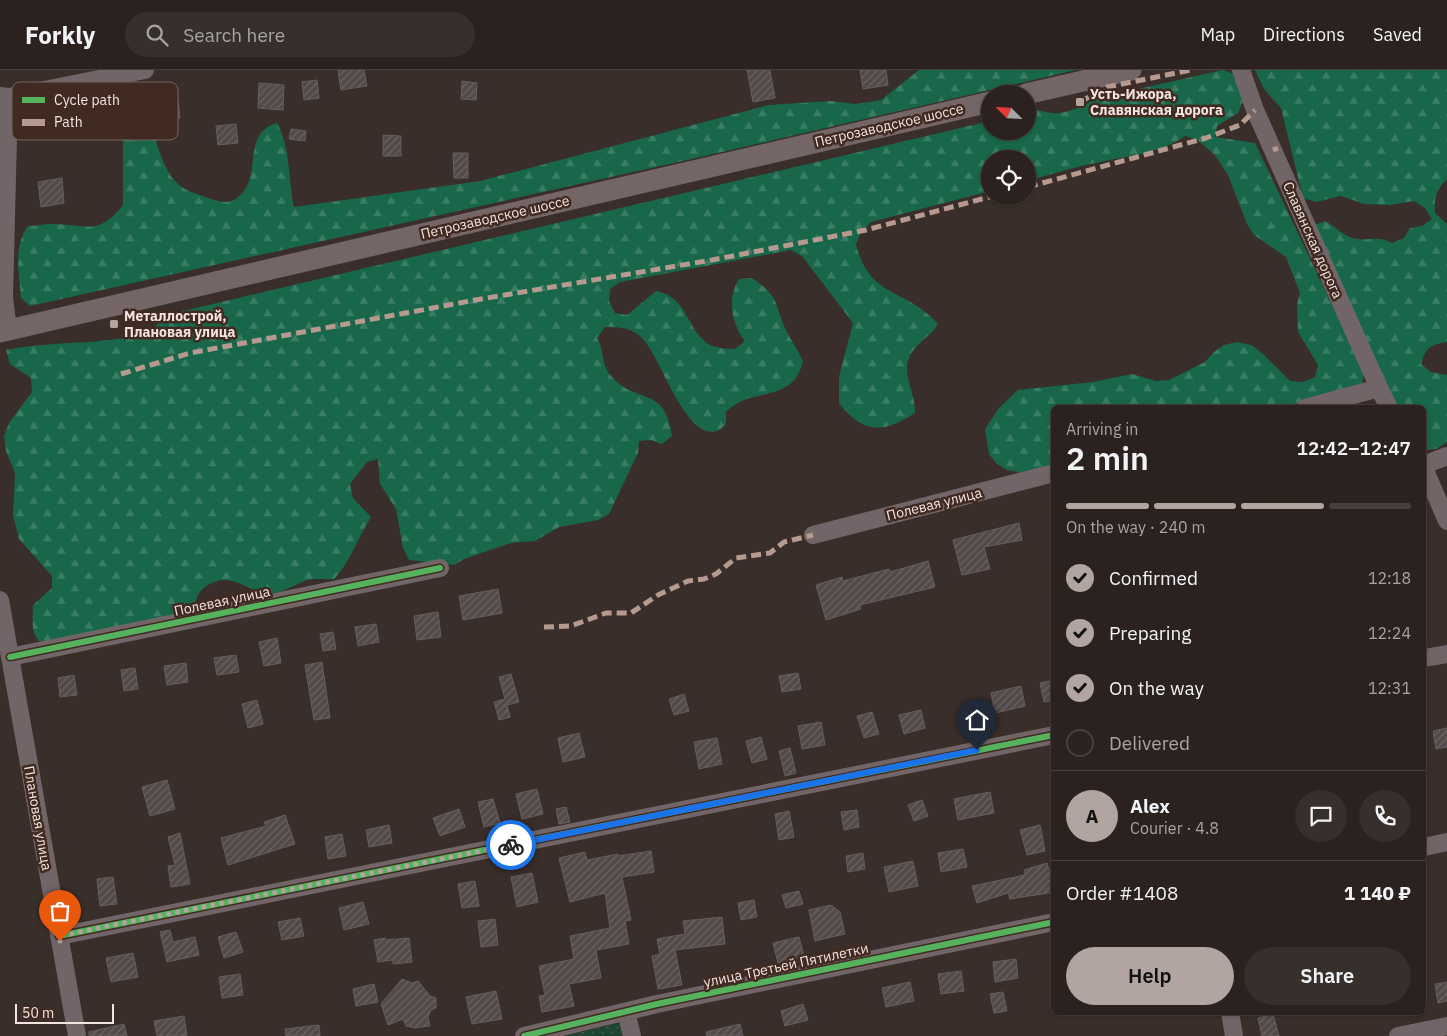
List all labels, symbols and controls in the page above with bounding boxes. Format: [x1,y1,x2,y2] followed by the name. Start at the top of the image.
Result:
[125,12,475,57] search box
[25,19,95,51] text: Forkly
[143,21,171,49] icon: search
[183,23,285,47] text: Search here
[1200,23,1235,46] text: Map
[1263,23,1345,46] text: Directions
[1373,23,1422,46] text: Saved
[12,82,178,140] legend
[981,85,1036,140] north arrow
[981,85,1036,205] map controls
[1090,85,1223,119] place label: Усть-Ижора, Славянская дорога
[54,91,120,109] text: Cycle path
[1074,96,1086,108] marker: Усть-Ижора, Славянская дорога
[813,99,965,151] street label: Петрозаводское шоссе
[54,113,83,131] text: Path
[981,150,1036,205] button: locate
[1279,179,1347,302] street label: Славянская дорога
[419,191,571,243] street label: Петрозаводское шоссе
[124,307,236,341] place label: Металлострой, Плановая улица
[108,318,120,330] marker: Металлострой, Плановая улица
[1066,419,1138,439] text: Arriving in
[1297,436,1411,460] text: 12:42–12:47
[1066,437,1149,479] text: 2 min
[884,483,984,525] street label: Полевая улица
[1066,517,1205,537] text: On the way · 240 m
[1066,564,1094,592] icon: check
[1109,566,1198,590] text: Confirmed
[1368,568,1411,588] text: 12:18
[172,582,272,620] street label: Полевая улица
[1066,619,1094,647] icon: check
[1109,621,1191,645] text: Preparing
[1368,623,1411,643] text: 12:24
[1066,674,1094,702] icon: check
[1109,676,1204,700] text: On the way
[1368,678,1411,698] text: 12:31
[956,699,998,750] pin
[963,706,991,734] icon: home
[1109,731,1190,755] text: Delivered
[20,764,56,872] street label: Плановая улица
[1295,790,1347,842] button: chat
[1359,790,1411,842] button: phone
[1130,794,1170,818] text: Alex
[1085,804,1099,828] text: A
[1130,818,1219,838] text: Courier · 4.8
[486,820,536,870] courier
[497,831,525,859] icon: bike
[1066,881,1178,905] text: Order #1408
[1344,881,1411,905] text: 1 140 ₽
[39,890,81,941] pin
[46,897,74,925] icon: bag
[702,939,870,991] street label: улица Третьей Пятилетки
[1066,947,1234,1005] button: Help
[1244,947,1411,1005] button: Share
[15,1001,114,1024] scale bar
[22,1004,54,1022] text: 50 m

